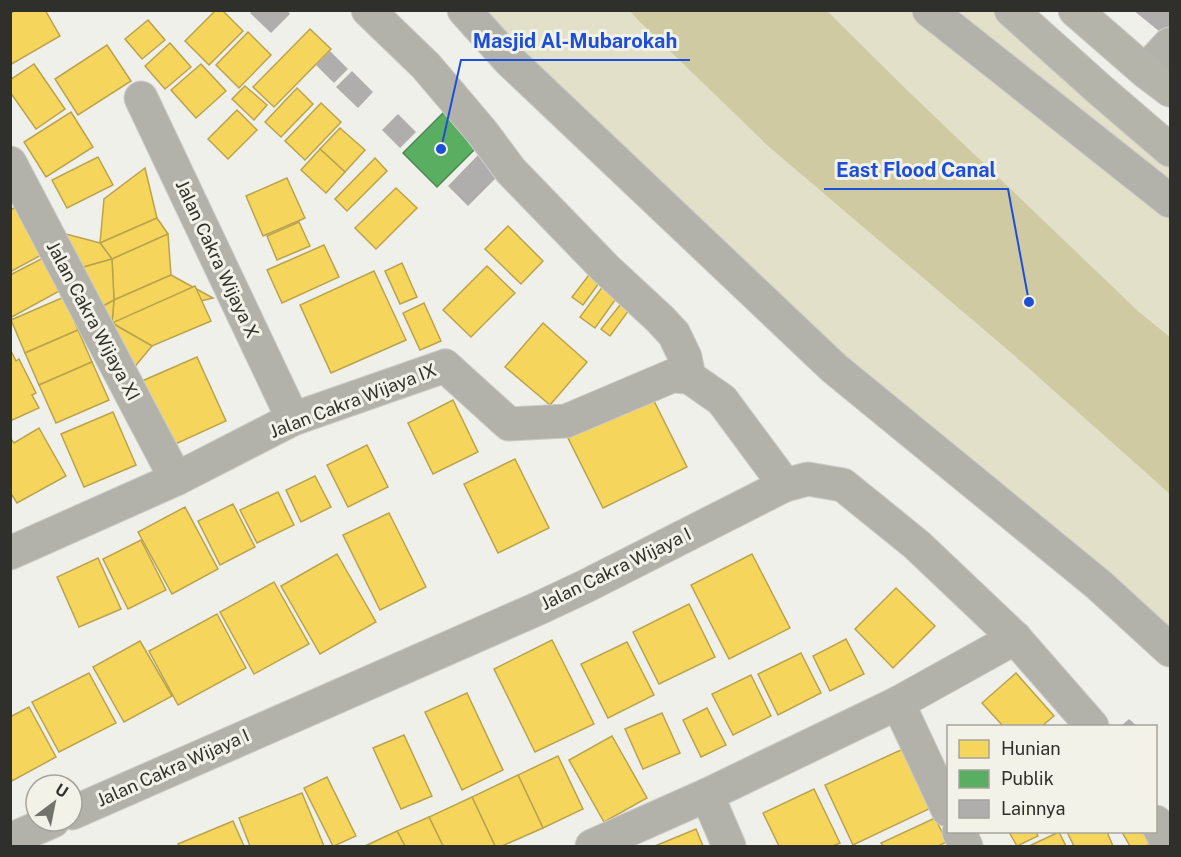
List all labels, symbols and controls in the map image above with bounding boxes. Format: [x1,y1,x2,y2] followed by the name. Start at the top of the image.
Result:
[461,22,690,60] callout: Masjid Al-Mubarokah
[473,29,677,53] text: Masjid Al-Mubarokah
[824,151,1008,189] callout: East Flood Canal
[836,158,996,182] text: East Flood Canal
[172,176,263,341] street label: Jalan Cakra Wijaya X
[43,238,144,404] street label: Jalan Cakra Wijaya XI
[266,359,439,442] street label: Jalan Cakra Wijaya IX
[537,523,694,614] street label: Jalan Cakra Wijaya I
[93,724,252,811] street label: Jalan Cakra Wijaya I
[947,725,1157,833] legend
[1001,738,1061,759] text: Hunian
[1001,768,1054,789] text: Publik
[24,773,84,833] north arrow
[52,780,72,802] text: U
[1001,798,1065,819] text: Lainnya

